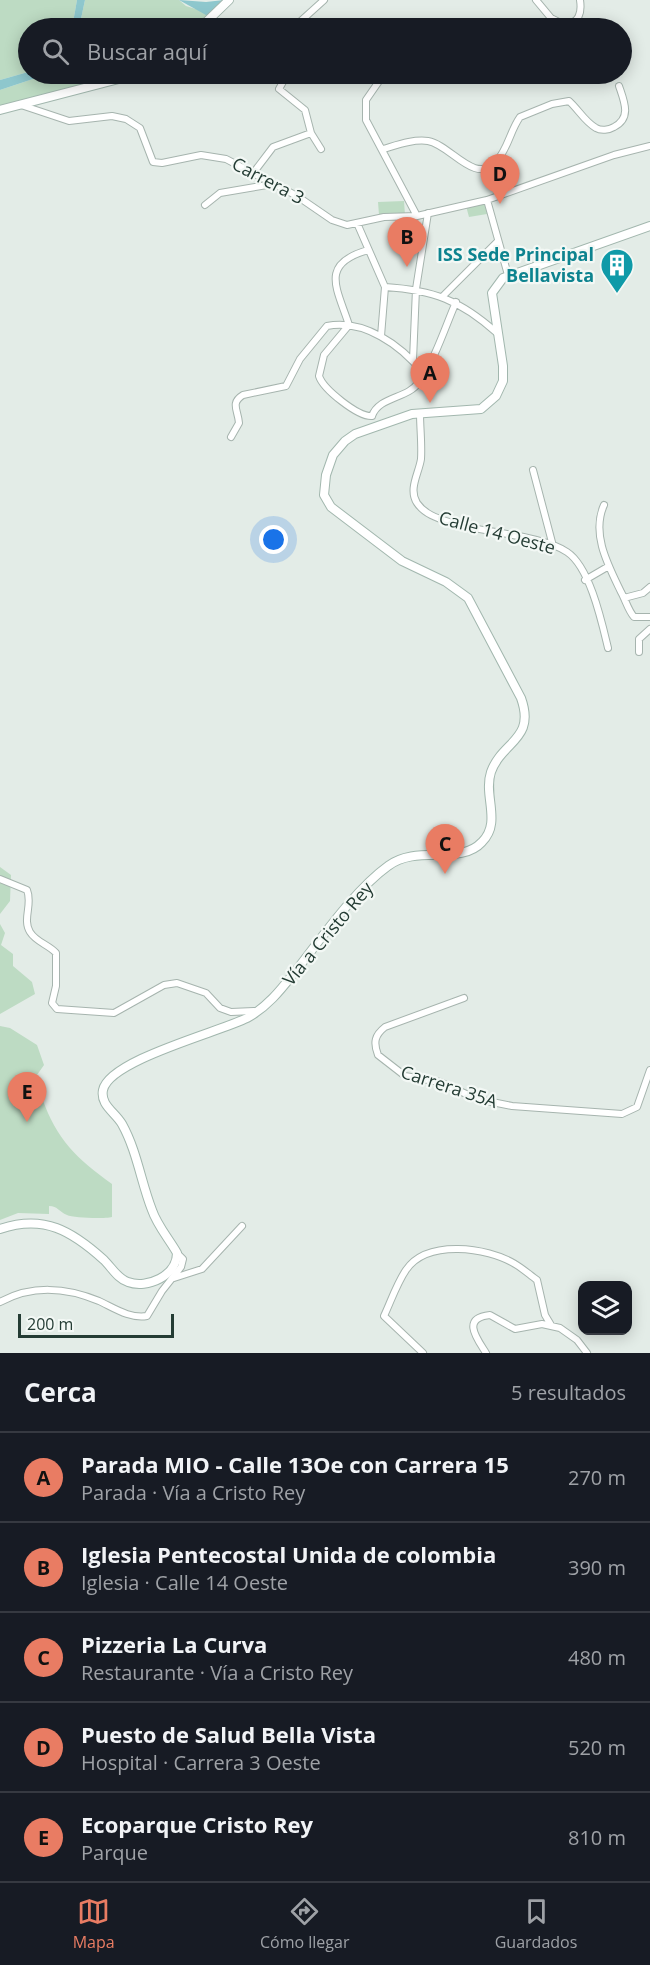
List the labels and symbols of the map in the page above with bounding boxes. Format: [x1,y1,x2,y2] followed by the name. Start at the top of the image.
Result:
[228,151,309,209] street label: Carrera 3
[480,154,520,204] pin: D
[388,218,426,267] pin: B
[437,242,594,287] place label: ISS Sede Principal Bellavista
[599,247,635,294] building icon: ISS Sede Principal Bellavista
[410,354,450,403] pin: A
[436,505,558,559] street label: Calle 14 Oeste
[259,525,288,554] your location
[426,824,464,874] pin: C
[277,876,378,990] street label: Vía a Cristo Rey
[398,1059,501,1113] street label: Carrera 35A
[8,1072,46,1122] pin: E
[18,1311,174,1338] scale bar

